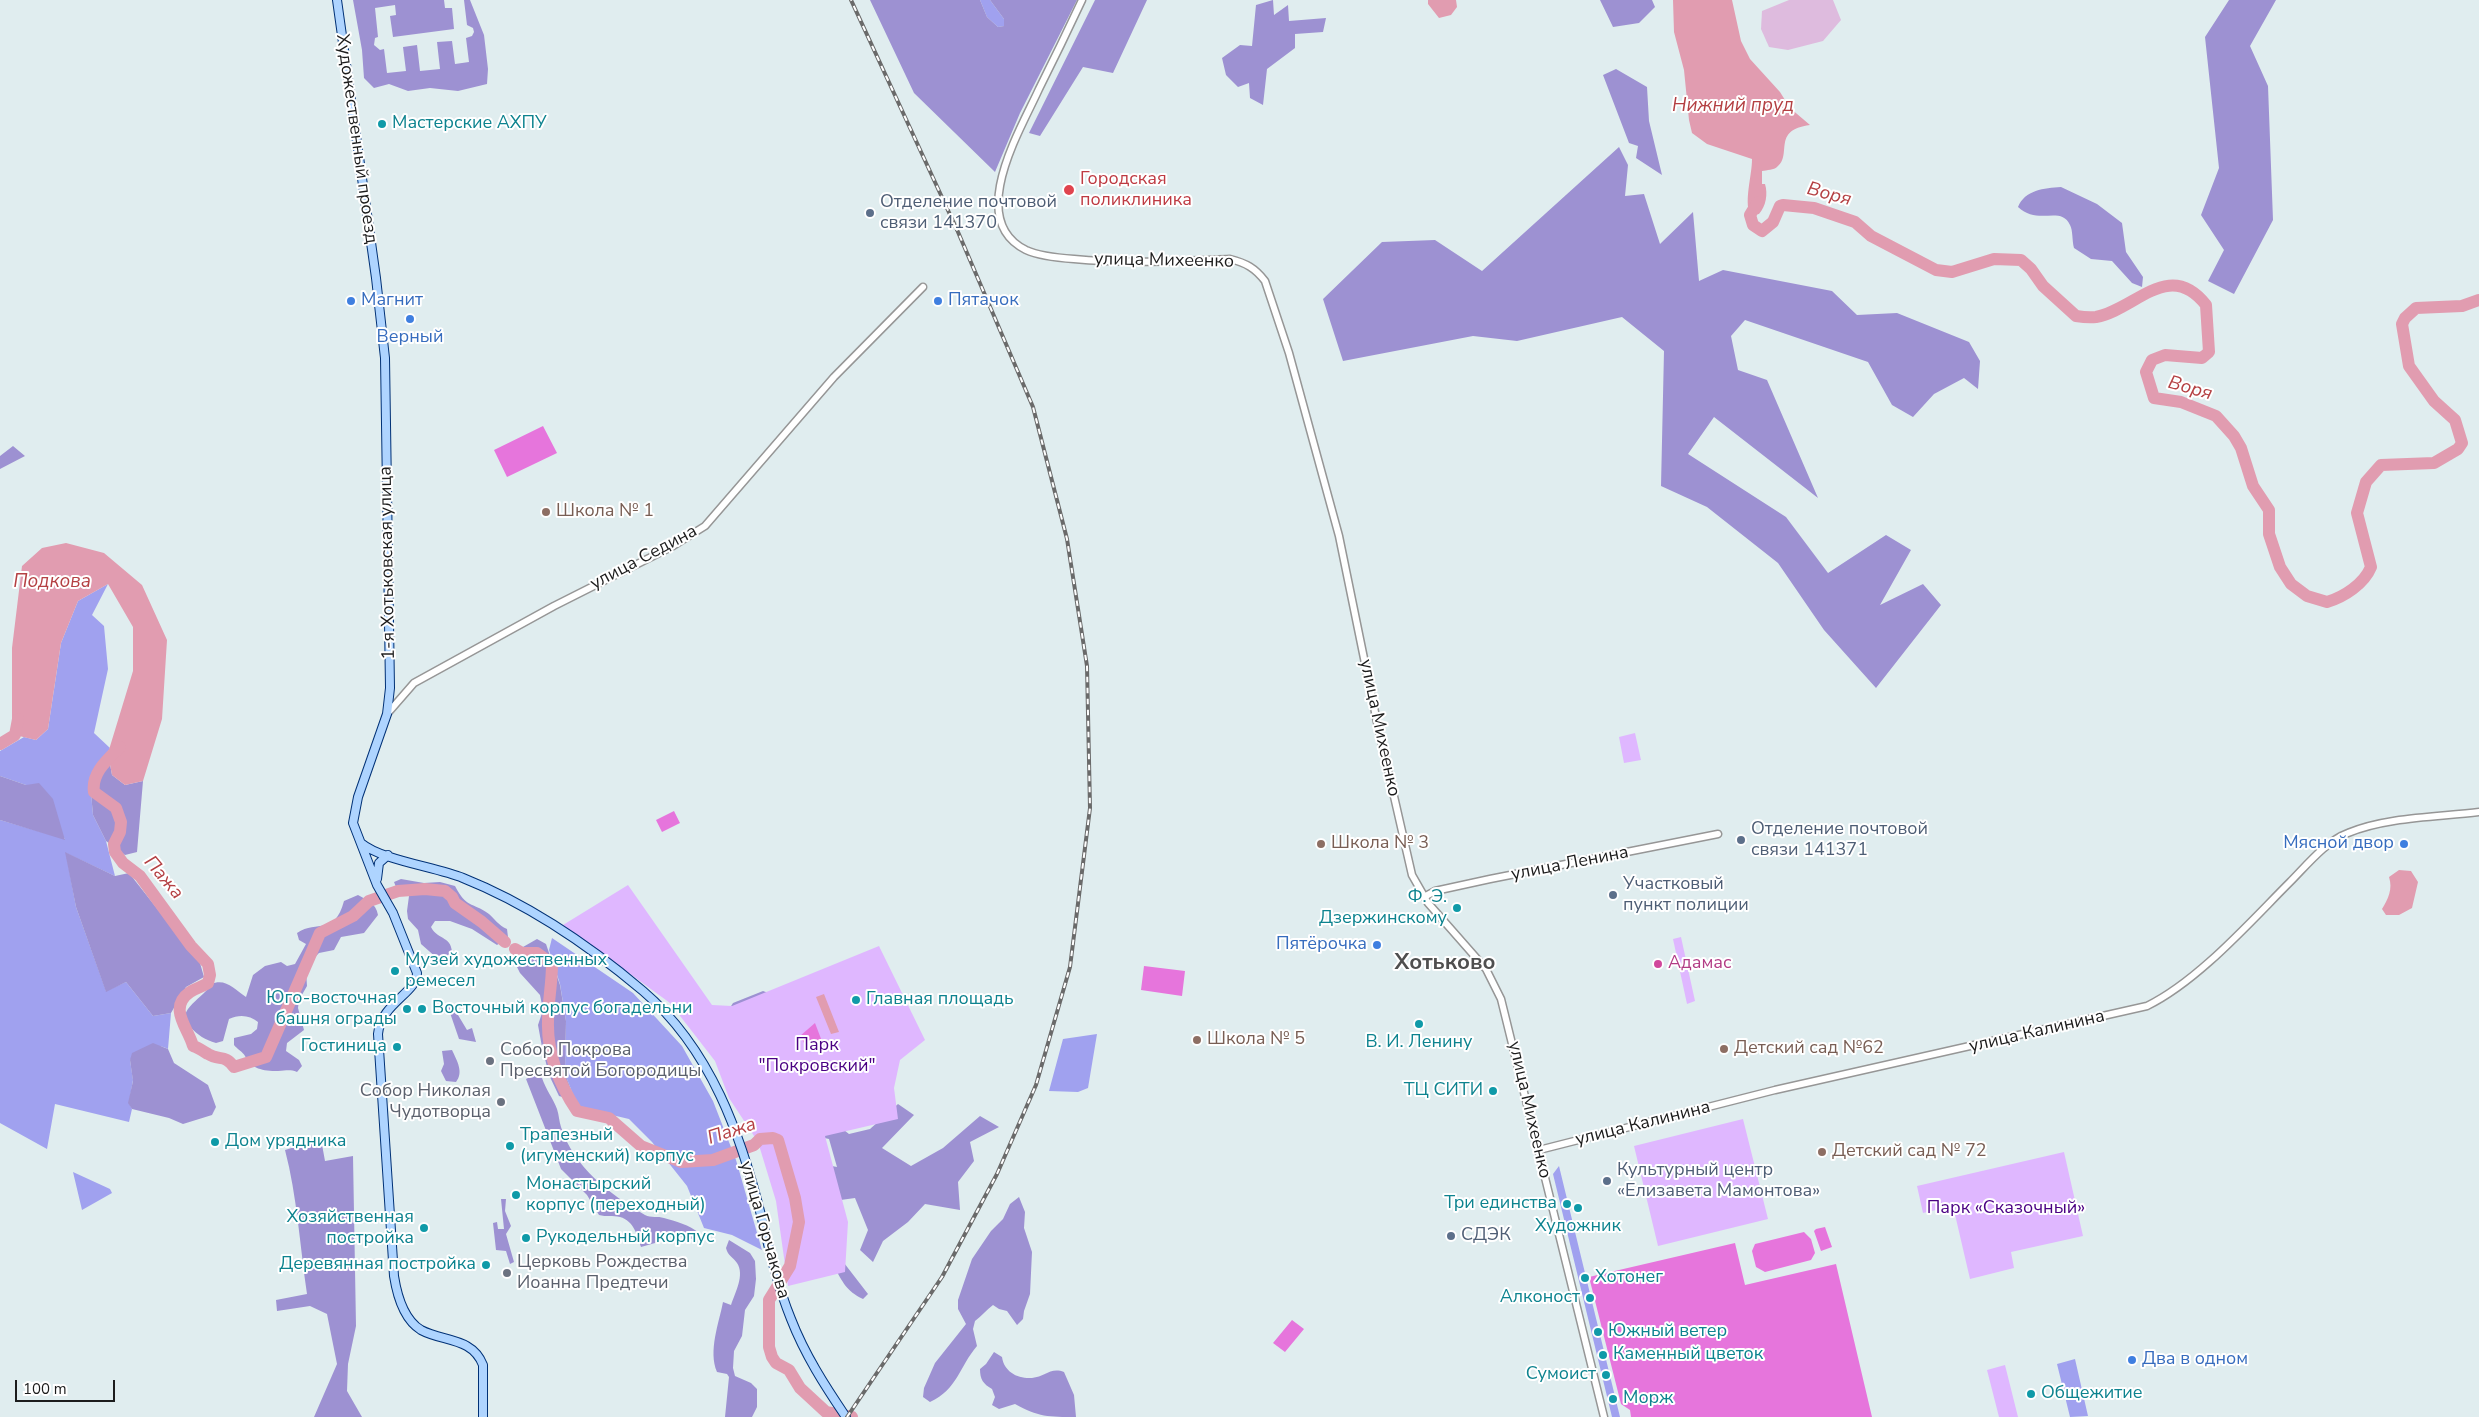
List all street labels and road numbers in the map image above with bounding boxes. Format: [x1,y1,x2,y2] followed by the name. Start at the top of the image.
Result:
[331,33,381,245] street label: Художественный проезд
[1094,249,1234,273] street label: улица Михеенко
[376,466,400,660] street label: 1-я Хотьковская улица
[587,521,701,595] street label: улица Седина
[1354,657,1404,799] street label: улица Михеенко
[1509,842,1631,886] street label: улица Ленина
[1967,1006,2107,1058] street label: улица Калинина
[1503,1039,1555,1181] street label: улица Михеенко
[1573,1097,1713,1151] street label: улица Калинина
[734,1159,794,1301] street label: улица Горчакова

